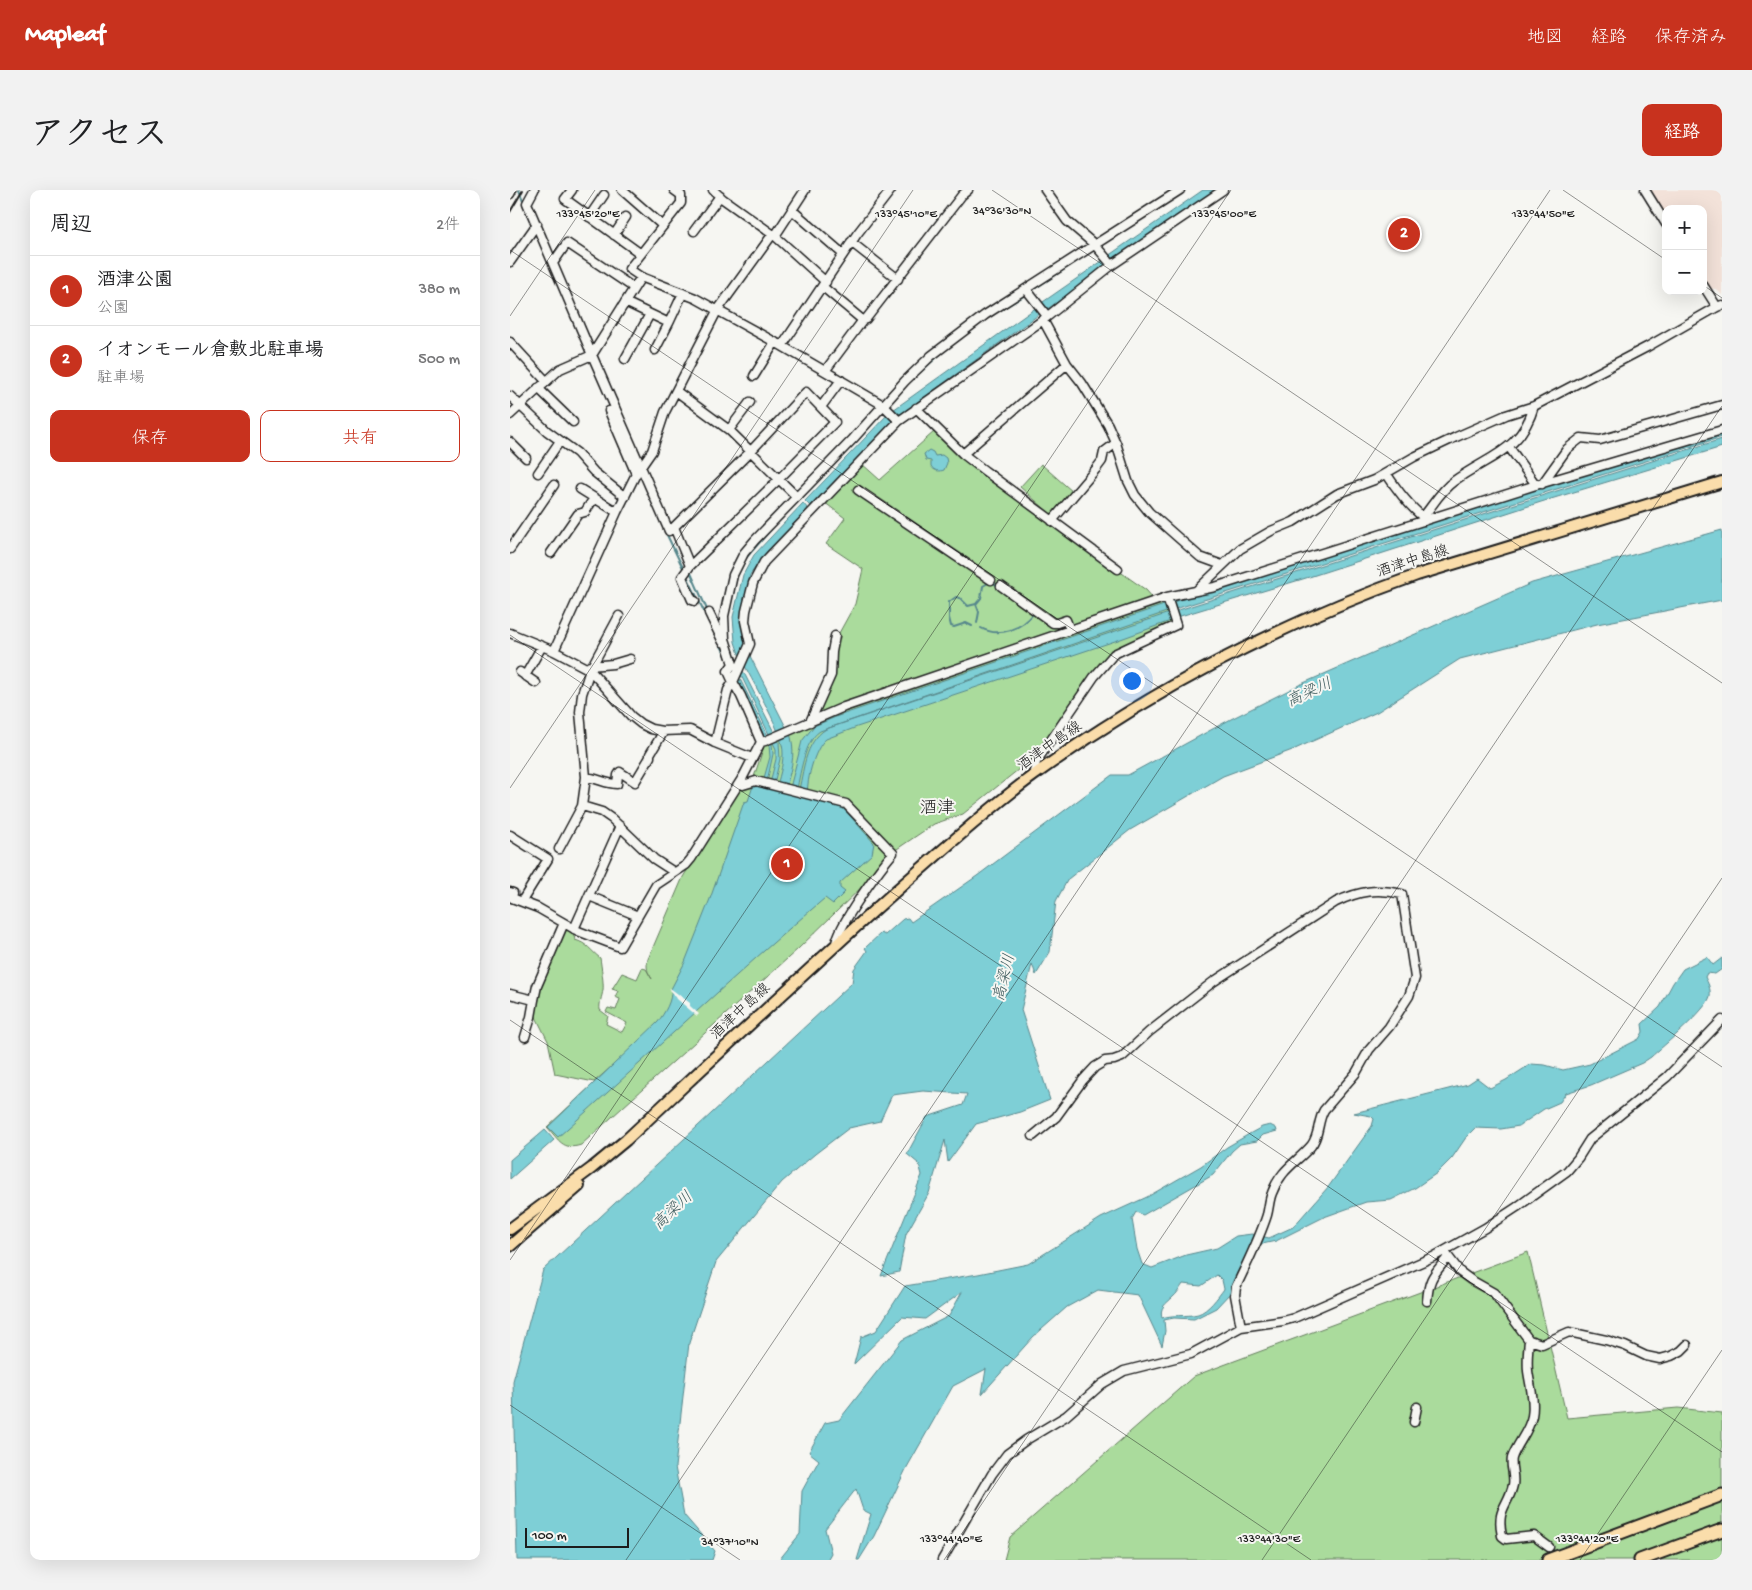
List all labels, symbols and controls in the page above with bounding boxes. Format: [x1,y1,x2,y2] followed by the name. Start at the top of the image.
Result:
[25,21,105,50] text: Mapleaf
[1527,28,1563,49] text: 地図
[1591,28,1627,49] text: 経路
[1655,28,1727,49] text: 保存済み
[1642,104,1722,156] button: 経路
[30,117,168,158] text: アクセス
[972,205,1031,219] text: 34°36'30"N
[1662,205,1707,295] map controls
[1662,205,1707,250] button: +
[556,208,620,222] text: 133°45'20"E
[874,208,937,222] text: 133°45'10"E
[1191,208,1256,222] text: 133°45'00"E
[1511,208,1575,222] text: 133°44'50"E
[50,214,92,239] text: 周辺
[1388,215,1420,253] pin: 2
[436,217,460,236] text: 2件
[1662,250,1707,295] button: −
[97,270,173,293] text: 酒津公園
[63,281,69,300] text: 1
[419,281,460,300] text: 380 m
[97,300,129,319] text: 公園
[97,340,324,363] text: イオンモール倉敷北駐車場
[62,351,70,370] text: 2
[418,351,460,370] text: 500 m
[97,370,145,389] text: 駐車場
[50,410,250,462] button: 保存
[260,410,460,462] button: 共有
[1374,541,1451,582] street label: 酒津中島線
[1119,668,1145,694] your location
[1284,674,1336,713] water label: 高梁川
[1014,717,1086,776] street label: 酒津中島線
[919,798,955,820] district label: 酒津
[771,845,803,883] pin: 1
[990,952,1021,1004] water label: 高梁川
[707,979,775,1044] street label: 酒津中島線
[649,1188,698,1235] water label: 高梁川
[525,1525,629,1548] scale bar
[532,1528,567,1545] text: 100 m
[919,1533,983,1547] text: 133°44'40"E
[1237,1533,1301,1547] text: 133°44'30"E
[1555,1533,1619,1547] text: 133°44'20"E
[700,1536,759,1550] text: 34°37'10"N

